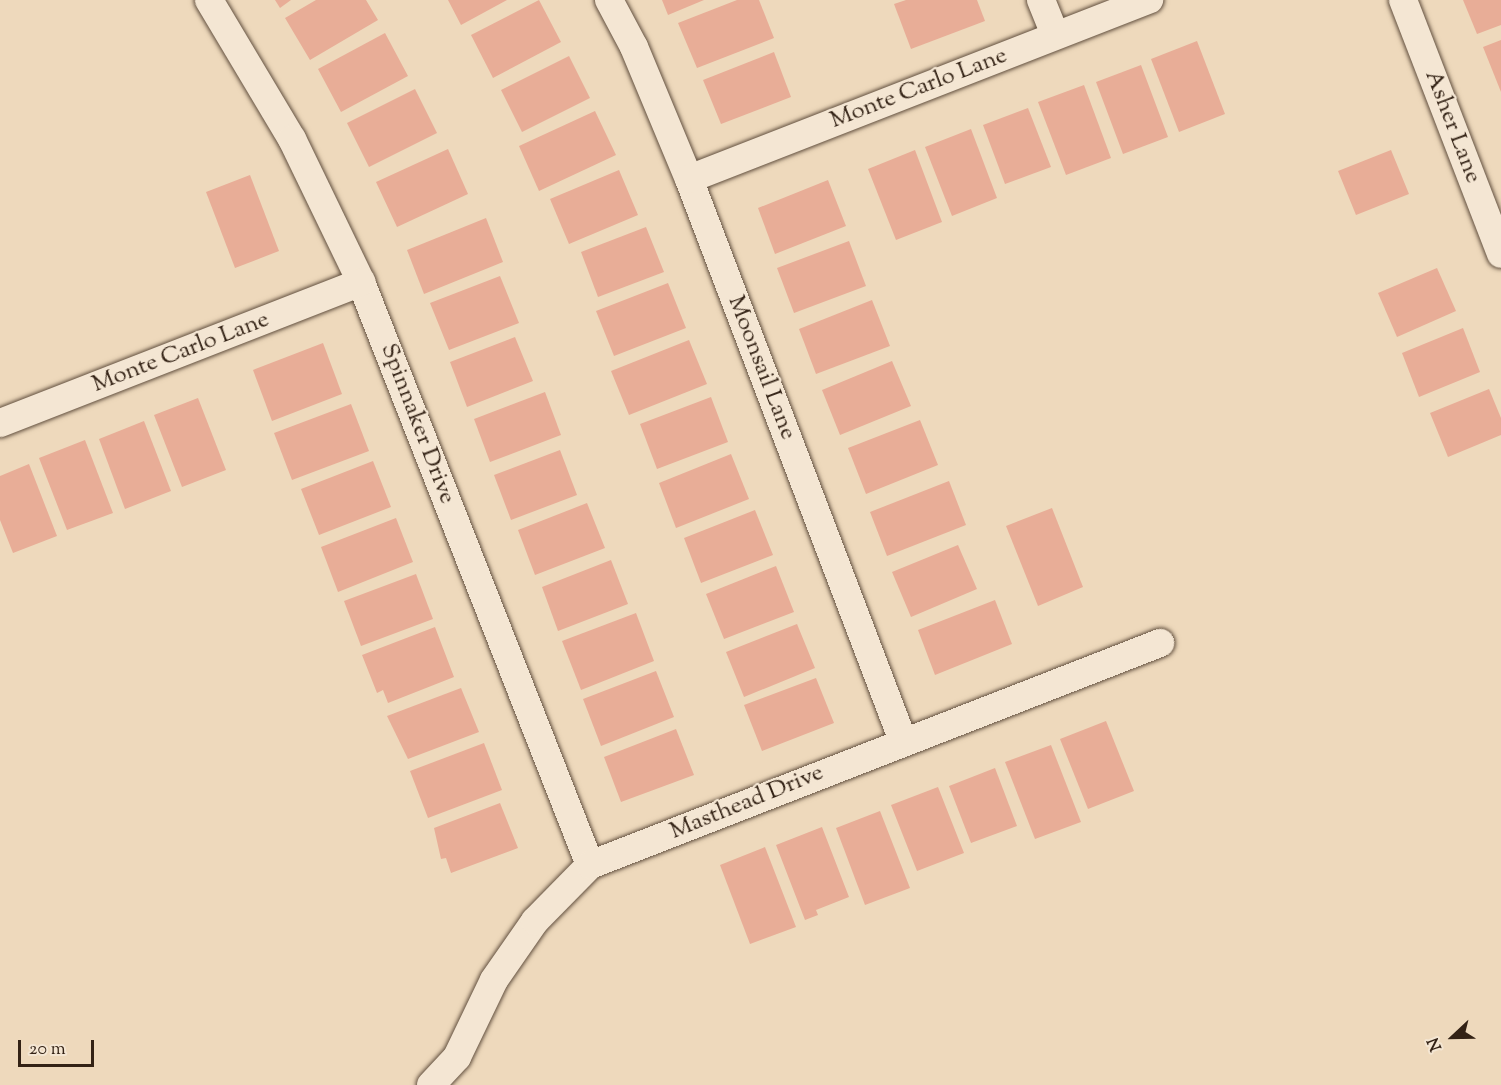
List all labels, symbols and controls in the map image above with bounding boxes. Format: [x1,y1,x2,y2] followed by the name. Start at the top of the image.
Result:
[826,42,1012,136] street label: Monte Carlo Lane
[1417,66,1487,188] street label: Asher Lane
[720,292,802,444] street label: Moonsail Lane
[88,306,274,400] street label: Monte Carlo Lane
[373,340,461,508] street label: Spinnaker Drive
[666,759,828,847] street label: Masthead Drive
[1423,1007,1483,1067] north arrow
[21,1028,98,1066] scale bar
[1423,1034,1449,1054] text: N
[29,1037,66,1063] text: 20 m

